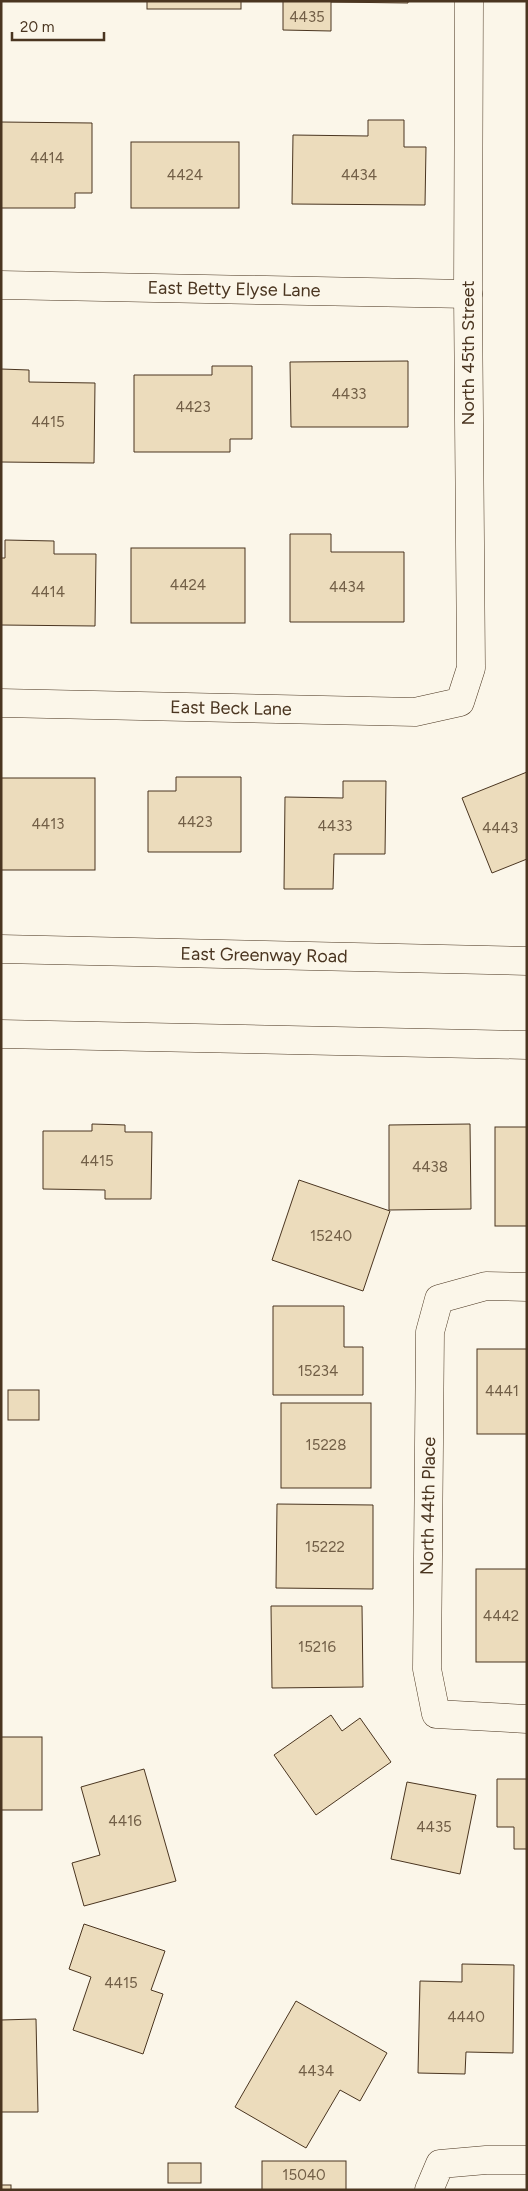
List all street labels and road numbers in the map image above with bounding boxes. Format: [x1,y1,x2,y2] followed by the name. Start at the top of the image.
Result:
[147,276,321,302] street label: East Betty Elyse Lane
[457,280,479,425] street label: North 45th Street
[170,696,292,720] street label: East Beck Lane
[180,943,348,967] street label: East Greenway Road
[416,1436,440,1575] street label: North 44th Place

